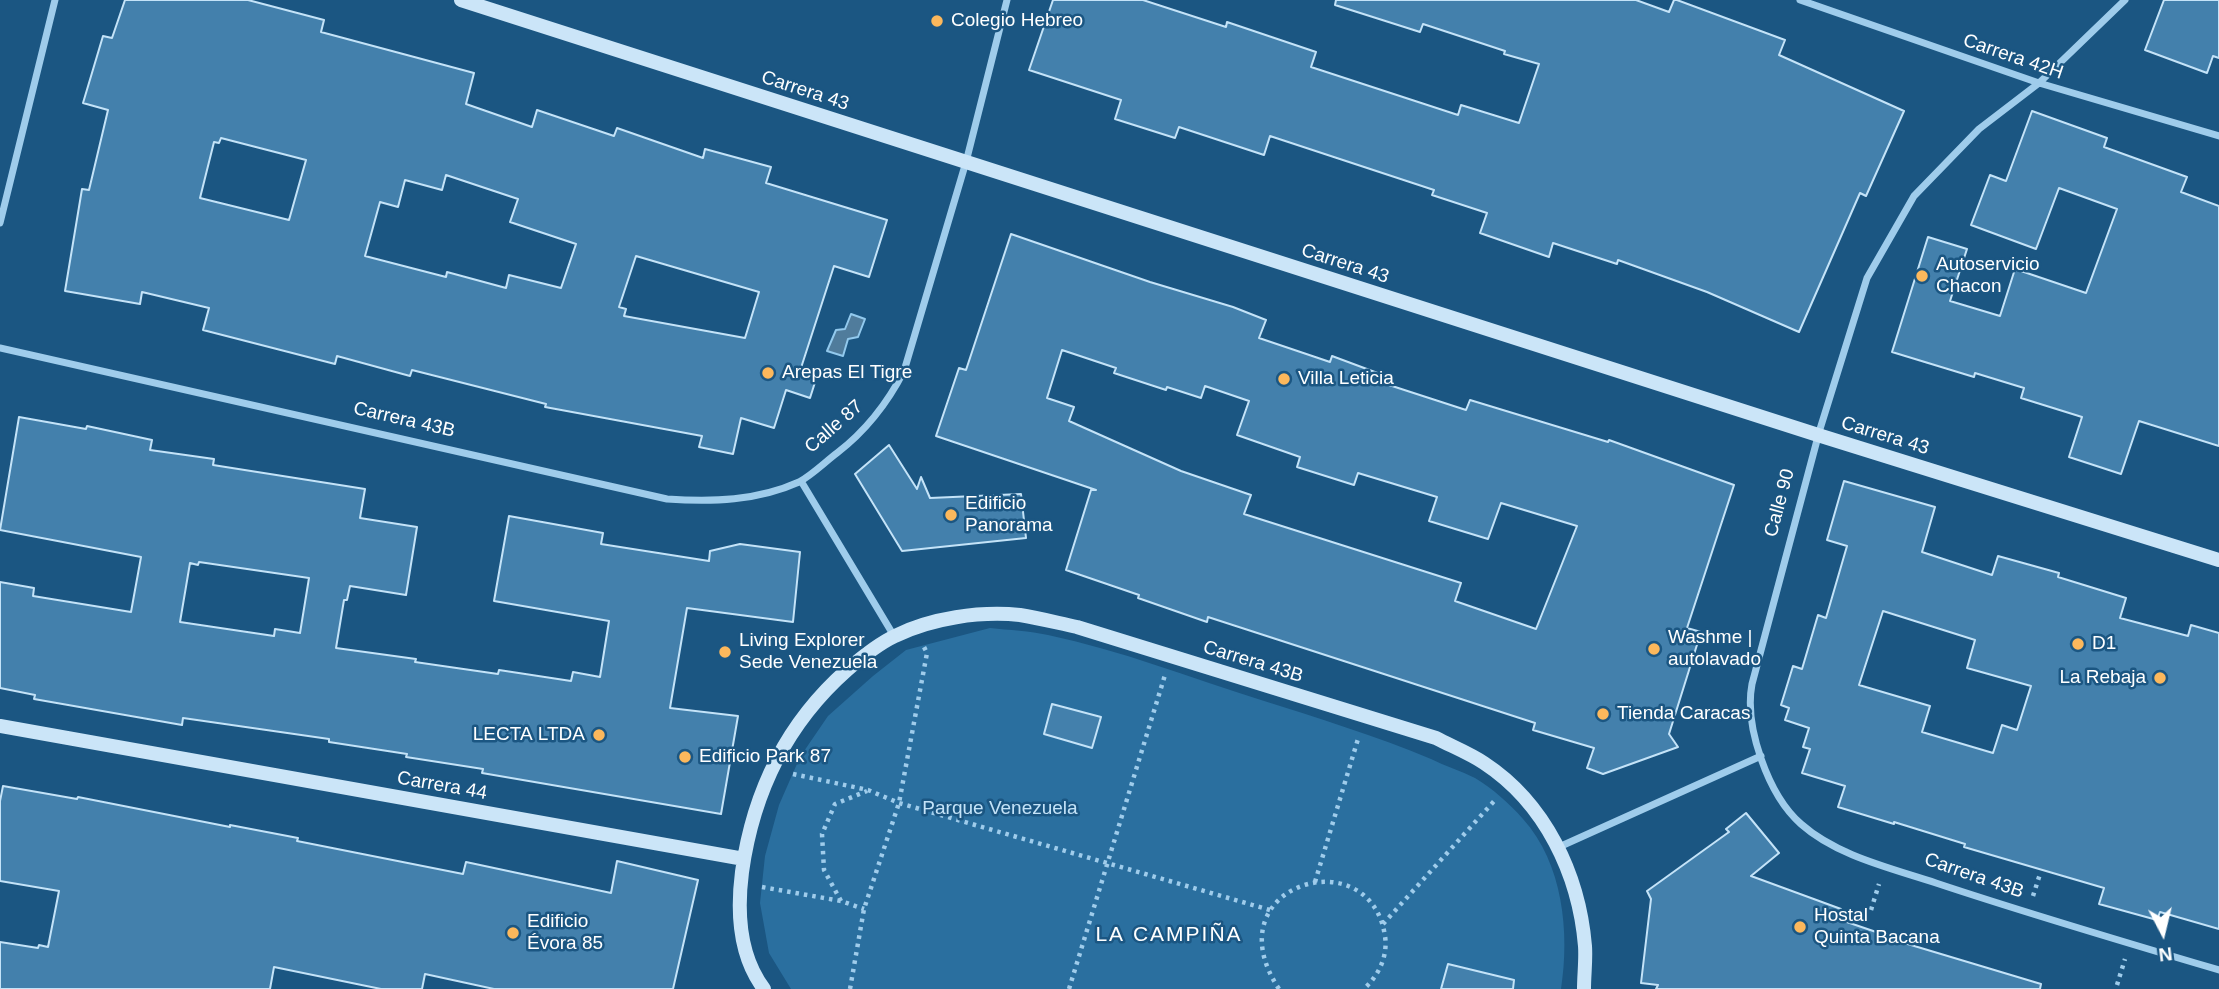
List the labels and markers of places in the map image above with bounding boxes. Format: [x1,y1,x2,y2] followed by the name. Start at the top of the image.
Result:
[951,10,1083,32] place label: Colegio Hebreo
[929,13,945,29] marker: Colegio Hebreo
[1936,254,2039,298] place label: Autoservicio Chacon
[1914,268,1930,284] marker: Autoservicio Chacon
[782,362,912,384] place label: Arepas El Tigre
[760,365,776,381] marker: Arepas El Tigre
[1298,368,1394,390] place label: Villa Leticia
[1276,371,1292,387] marker: Villa Leticia
[965,493,1053,537] place label: Edificio Panorama
[943,507,959,523] marker: Edificio Panorama
[1668,627,1761,671] place label: Washme | autolavado
[739,630,877,674] place label: Living Explorer Sede Venezuela
[2092,633,2116,655] place label: D1
[2070,636,2086,652] marker: D1
[1646,641,1662,657] marker: Washme | autolavado
[717,644,733,660] marker: Living Explorer Sede Venezuela
[2059,667,2146,689] place label: La Rebaja
[2152,670,2168,686] marker: La Rebaja
[1617,703,1750,725] place label: Tienda Caracas
[1595,706,1611,722] marker: Tienda Caracas
[473,724,585,746] place label: LECTA LTDA
[591,727,607,743] marker: LECTA LTDA
[699,746,831,768] place label: Edificio Park 87
[677,749,693,765] marker: Edificio Park 87
[1814,905,1940,949] place label: Hostal Quinta Bacana
[527,911,603,955] place label: Edificio Évora 85
[1792,919,1808,935] marker: Hostal Quinta Bacana
[505,925,521,941] marker: Edificio Évora 85

